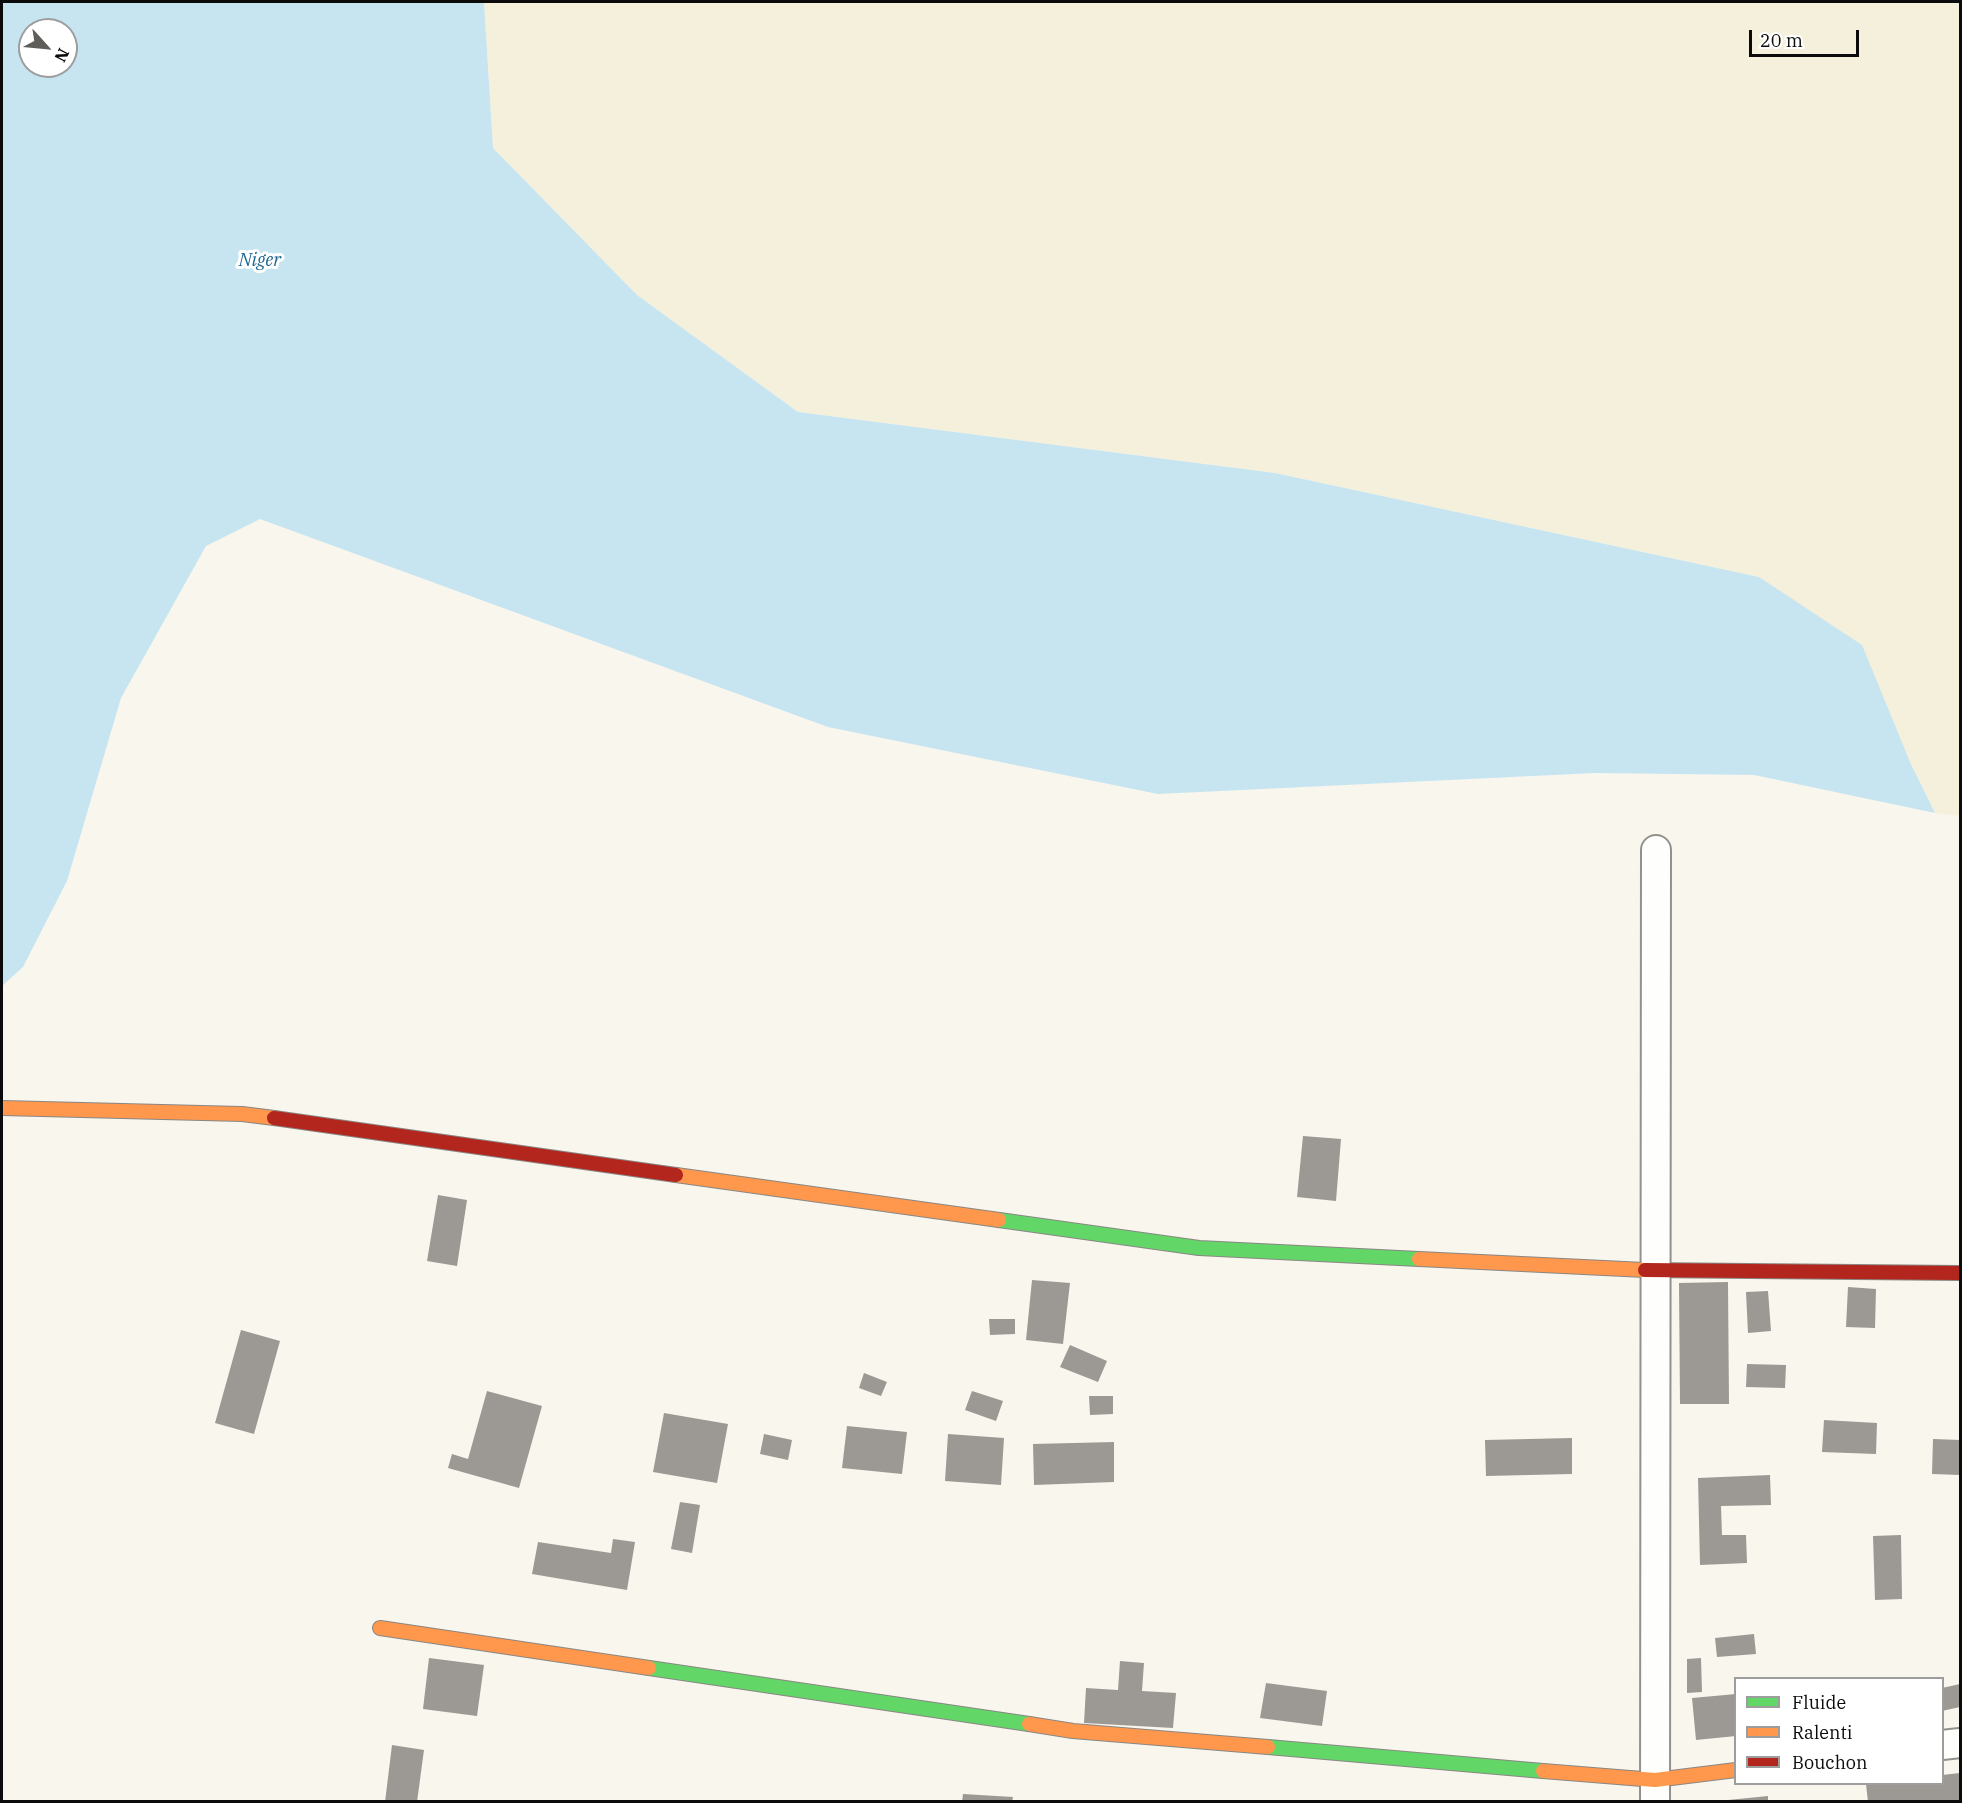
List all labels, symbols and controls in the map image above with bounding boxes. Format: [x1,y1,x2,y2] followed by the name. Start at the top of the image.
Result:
[18,18,78,78] north arrow
[1752,18,1862,56] scale bar
[1760,29,1803,52] text: 20 m
[50,45,74,65] text: N
[239,250,281,272] water label: Niger
[1734,1677,1944,1785] legend
[1792,1691,1846,1714] text: Fluide
[1792,1721,1853,1744] text: Ralenti
[1792,1751,1868,1774] text: Bouchon

